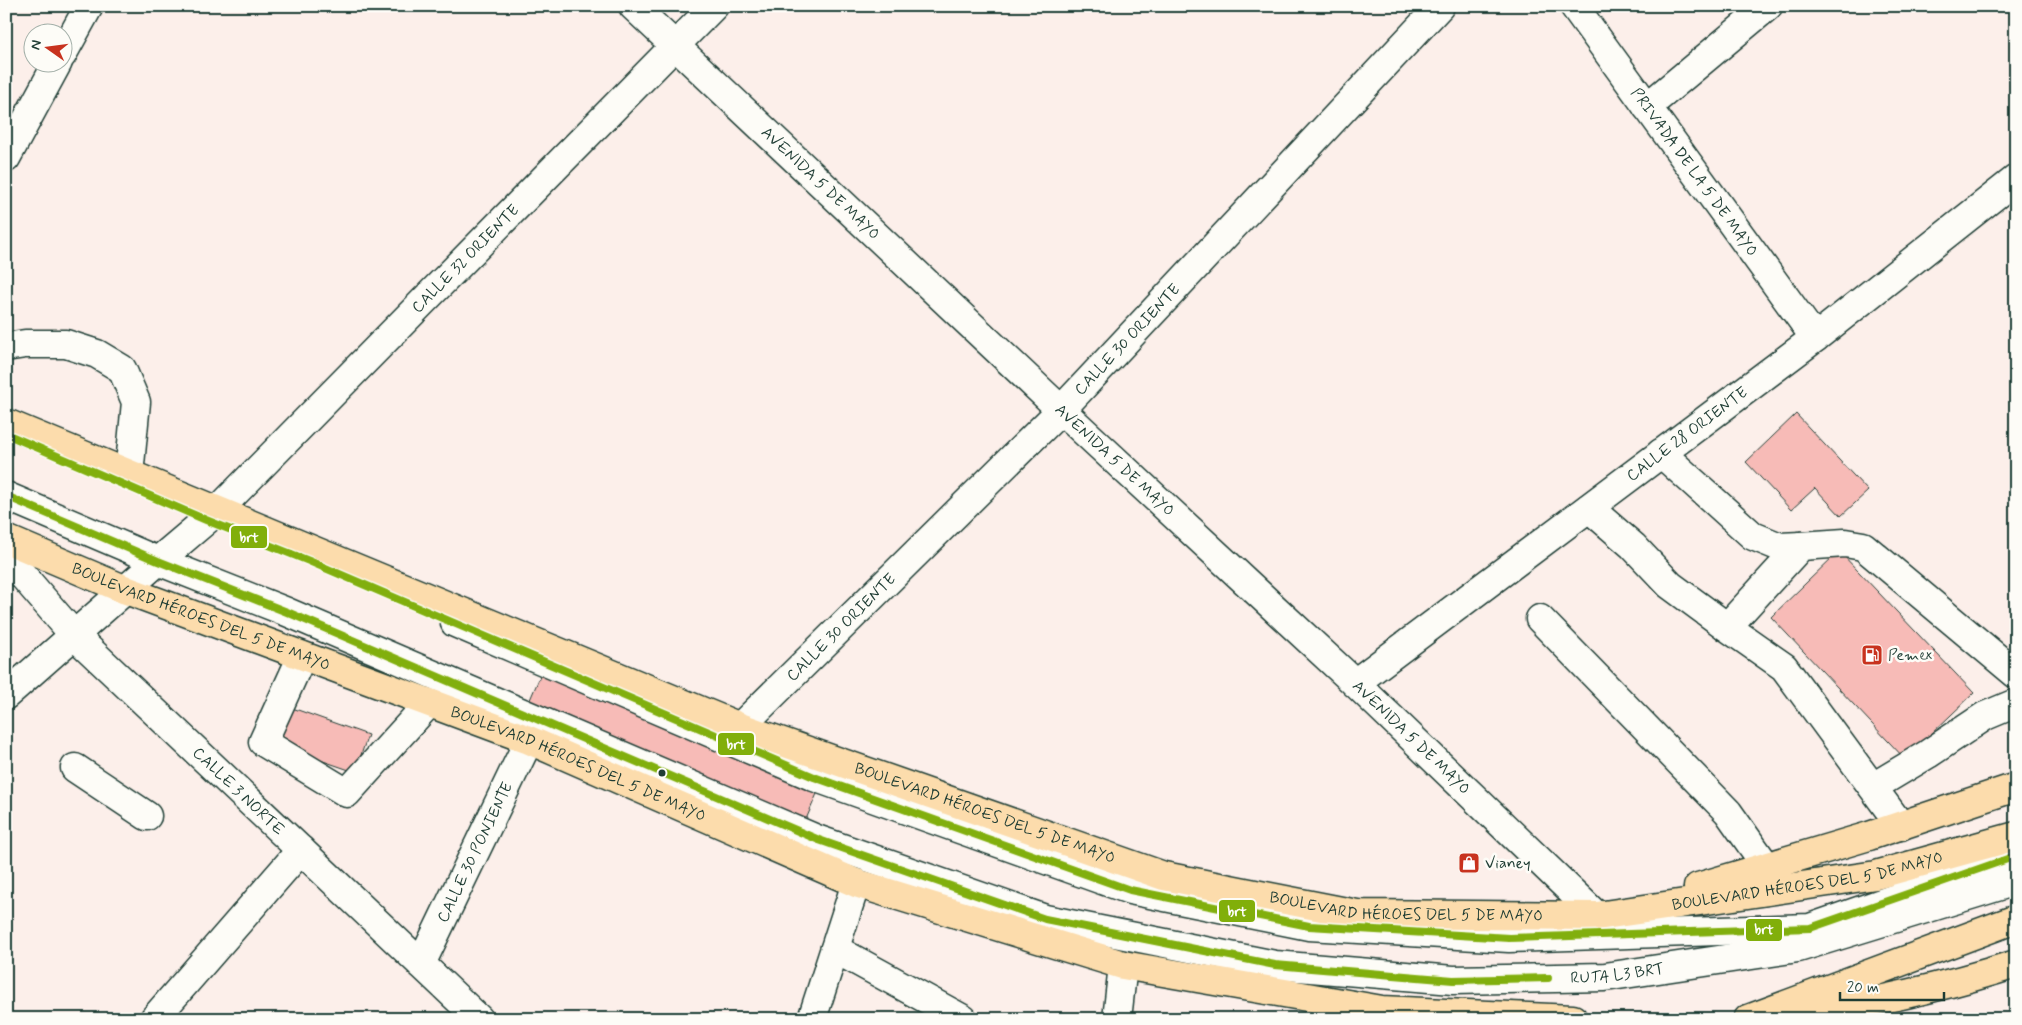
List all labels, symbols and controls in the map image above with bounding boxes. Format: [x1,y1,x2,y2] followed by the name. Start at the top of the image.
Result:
[22,22,72,72] north arrow
[26,38,46,52] text: N
[1626,83,1763,260] street label: PRIVADA DE LA 5 DE MAYO
[757,122,885,244] street label: AVENIDA 5 DE MAYO
[407,200,524,318] street label: CALLE 32 ORIENTE
[1070,279,1185,400] street label: CALLE 30 ORIENTE
[1622,382,1752,486] street label: CALLE 28 ORIENTE
[1051,399,1179,521] street label: AVENIDA 5 DE MAYO
[230,525,268,549] line badge: brt
[239,529,259,547] text: brt
[69,558,333,676] street label: BOULEVARD HÉROES DEL 5 DE MAYO
[782,569,900,686] street label: CALLE 30 ORIENTE
[1860,643,1884,667] fuel station icon: Pemex
[1888,645,1932,666] place label: Pemex
[1348,676,1475,799] street label: AVENIDA 5 DE MAYO
[448,701,709,827] street label: BOULEVARD HÉROES DEL 5 DE MAYO
[717,732,755,756] line badge: brt
[726,736,746,754] text: brt
[188,742,289,840] street label: CALLE 3 NORTE
[852,758,1118,869] street label: BOULEVARD HÉROES DEL 5 DE MAYO
[657,768,667,778] unlabelled marker
[432,779,518,926] street label: CALLE 30 PONIENTE
[1671,846,1945,915] street label: BOULEVARD HÉROES DEL 5 DE MAYO
[1457,851,1481,875] shop icon: Vianey
[1485,853,1531,874] place label: Vianey
[1268,886,1543,926] street label: BOULEVARD HÉROES DEL 5 DE MAYO
[1218,899,1256,923] line badge: brt
[1227,903,1247,921] text: brt
[1745,918,1783,942] line badge: brt
[1754,921,1774,939] text: brt
[1570,958,1666,988] street label: RUTA L3 BRT
[1840,970,1943,1002] scale bar
[1847,978,1879,998] text: 20 m

